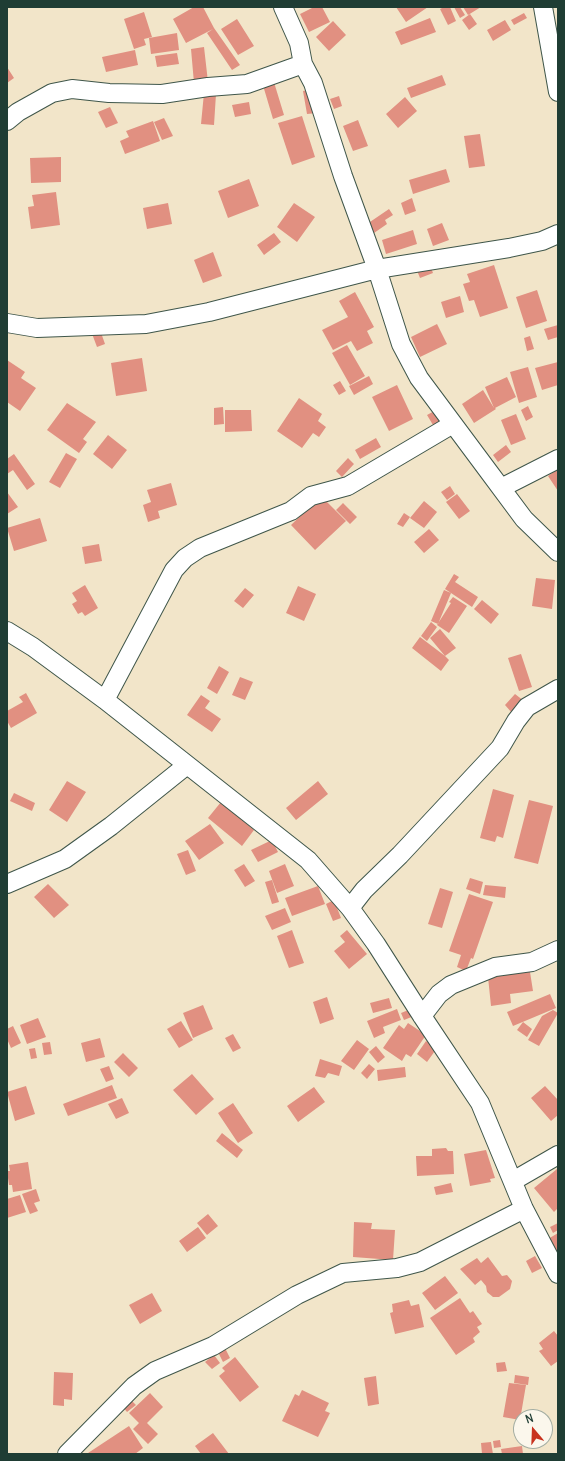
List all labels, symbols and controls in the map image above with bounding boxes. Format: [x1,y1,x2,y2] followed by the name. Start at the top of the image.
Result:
[513,1409,553,1449] north arrow
[524,1411,535,1426] text: N

